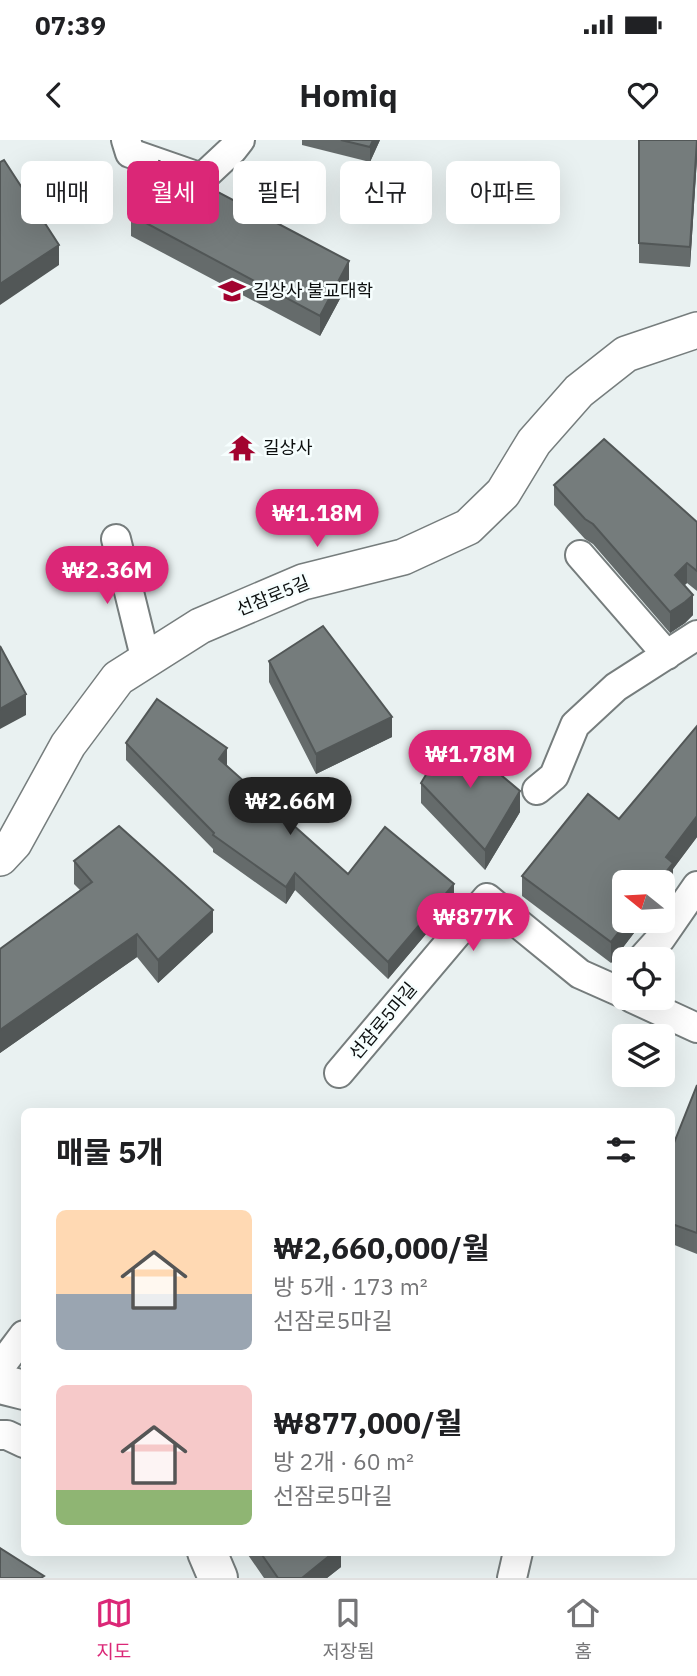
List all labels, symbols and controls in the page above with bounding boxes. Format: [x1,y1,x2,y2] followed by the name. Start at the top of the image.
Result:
[35,8,106,42] text: 07:39
[299,74,398,116] text: Homiq
[35,76,73,114] icon: back
[624,76,662,114] icon: heart
[21,161,113,224] chip: 매매
[127,161,219,224] chip: 월세
[233,161,326,224] chip: 필터
[340,161,432,224] chip: 신규
[446,161,560,224] chip: 아파트
[217,276,247,306] school or university icon: 길상사 불교대학
[253,279,373,302] place label: 길상사 불교대학
[227,433,257,463] temple icon: 길상사
[263,436,313,459] place label: 길상사
[260,490,374,549] pin: ₩1.18M
[272,497,362,527] text: ₩1.18M
[50,546,164,606] pin: ₩2.36M
[62,554,152,584] text: ₩2.36M
[233,570,313,621] street label: 선잠로5길
[413,730,527,790] pin: ₩1.78M
[425,738,515,768] text: ₩1.78M
[233,778,347,837] pin: ₩2.66M
[245,785,335,815] text: ₩2.66M
[612,870,676,933] north arrow
[612,870,675,1087] map controls
[424,894,522,953] pin: ₩877K
[433,901,513,931] text: ₩877K
[612,947,675,1010] button: locate
[344,977,422,1064] street label: 선잠로5마길
[612,1024,675,1087] button: layers
[602,1131,640,1169] icon: filters
[56,1132,164,1171] text: 매물 5개
[273,1228,490,1267] text: ₩2,660,000/월
[112,1238,196,1322] icon: home
[273,1271,428,1301] text: 방 5개 · 173 m²
[273,1305,393,1335] text: 선잠로5마길
[273,1403,462,1442] text: ₩877,000/월
[112,1413,196,1497] icon: home
[273,1446,414,1476] text: 방 2개 · 60 m²
[273,1480,393,1510] text: 선잠로5마길
[95,1594,133,1663] tab: 지도
[322,1594,375,1663] tab: 저장됨
[564,1594,602,1663] tab: 홈

